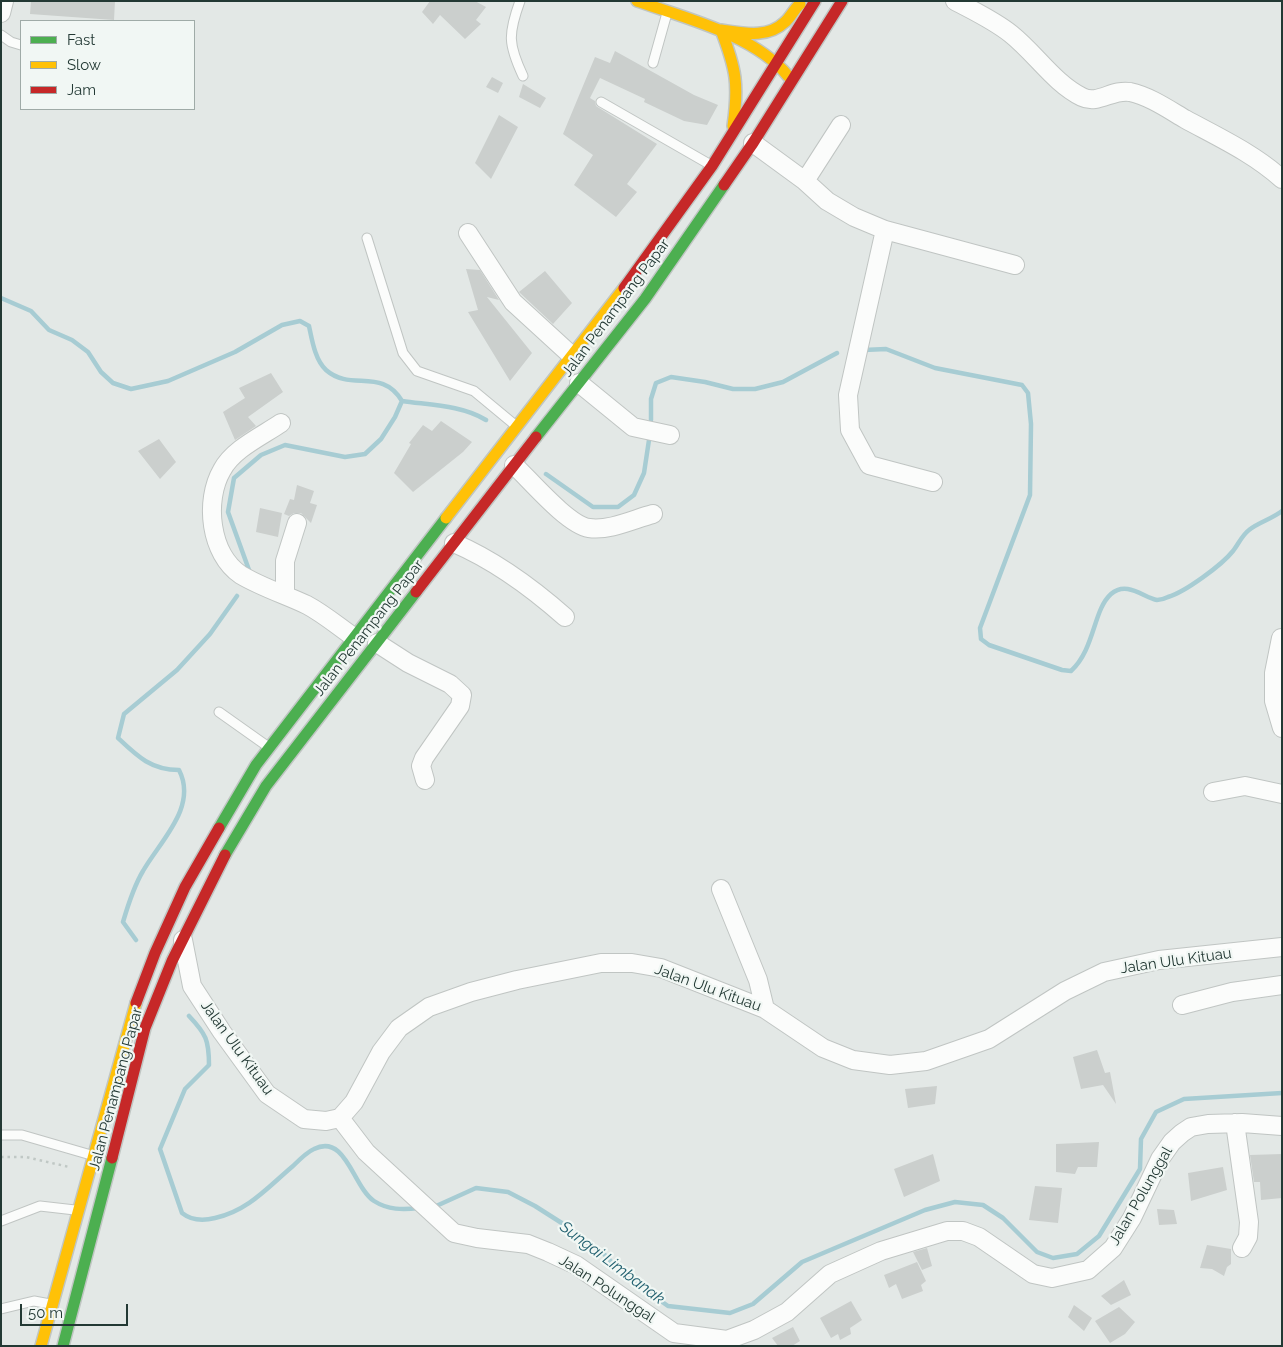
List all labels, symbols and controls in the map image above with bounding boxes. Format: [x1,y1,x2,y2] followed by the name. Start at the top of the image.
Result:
[20,20,195,110] legend
[67,31,95,49] text: Fast
[67,56,101,74] text: Slow
[67,81,96,99] text: Jam
[558,235,674,381] street label: Jalan Penampang Papar
[310,556,428,700] street label: Jalan Penampang Papar
[1119,944,1233,978] street label: Jalan Ulu Kituau
[652,960,764,1016] street label: Jalan Ulu Kituau
[197,997,277,1099] street label: Jalan Ulu Kituau
[86,1005,146,1173] street label: Jalan Penampang Papar
[1106,1144,1176,1248] street label: Jalan Polunggal
[556,1217,668,1309] water label: Sungai Limbanak
[556,1251,658,1327] street label: Jalan Polunggal
[22,1294,130,1326] scale bar
[28,1304,63,1322] text: 50 m

